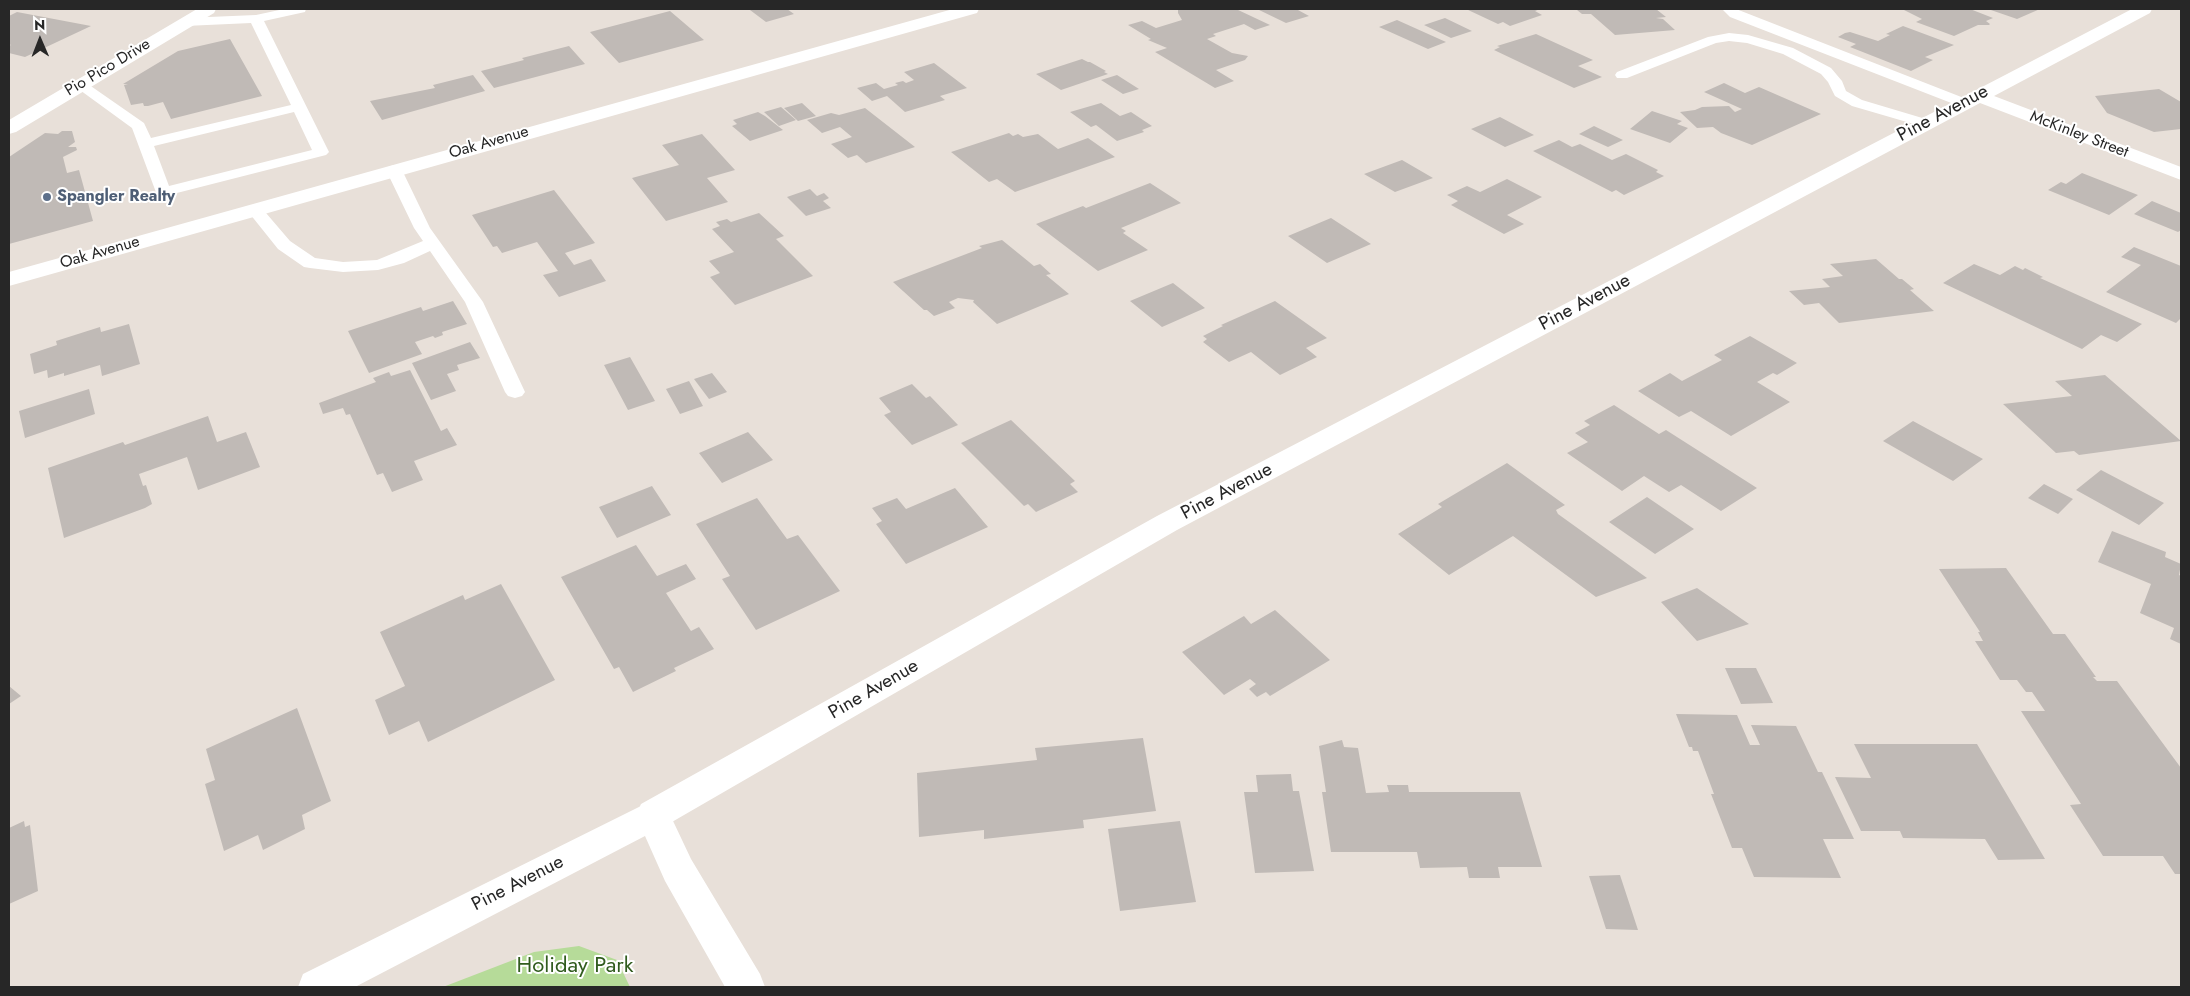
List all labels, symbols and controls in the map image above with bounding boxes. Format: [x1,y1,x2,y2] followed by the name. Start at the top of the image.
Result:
[15,15,65,65] north arrow
[34,15,45,35] text: N
[62,35,154,101] street label: Pio Pico Drive
[1894,80,1992,148] street label: Pine Avenue
[2027,107,2131,163] street label: McKinley Street
[447,122,531,164] street label: Oak Avenue
[57,187,175,207] place label: Spangler Realty
[41,191,53,203] marker: Spangler Realty
[58,232,142,274] street label: Oak Avenue
[1536,269,1634,337] street label: Pine Avenue
[1178,458,1276,526] street label: Pine Avenue
[825,655,923,725] street label: Pine Avenue
[468,851,568,917] street label: Pine Avenue
[516,954,634,980] park label: Holiday Park

